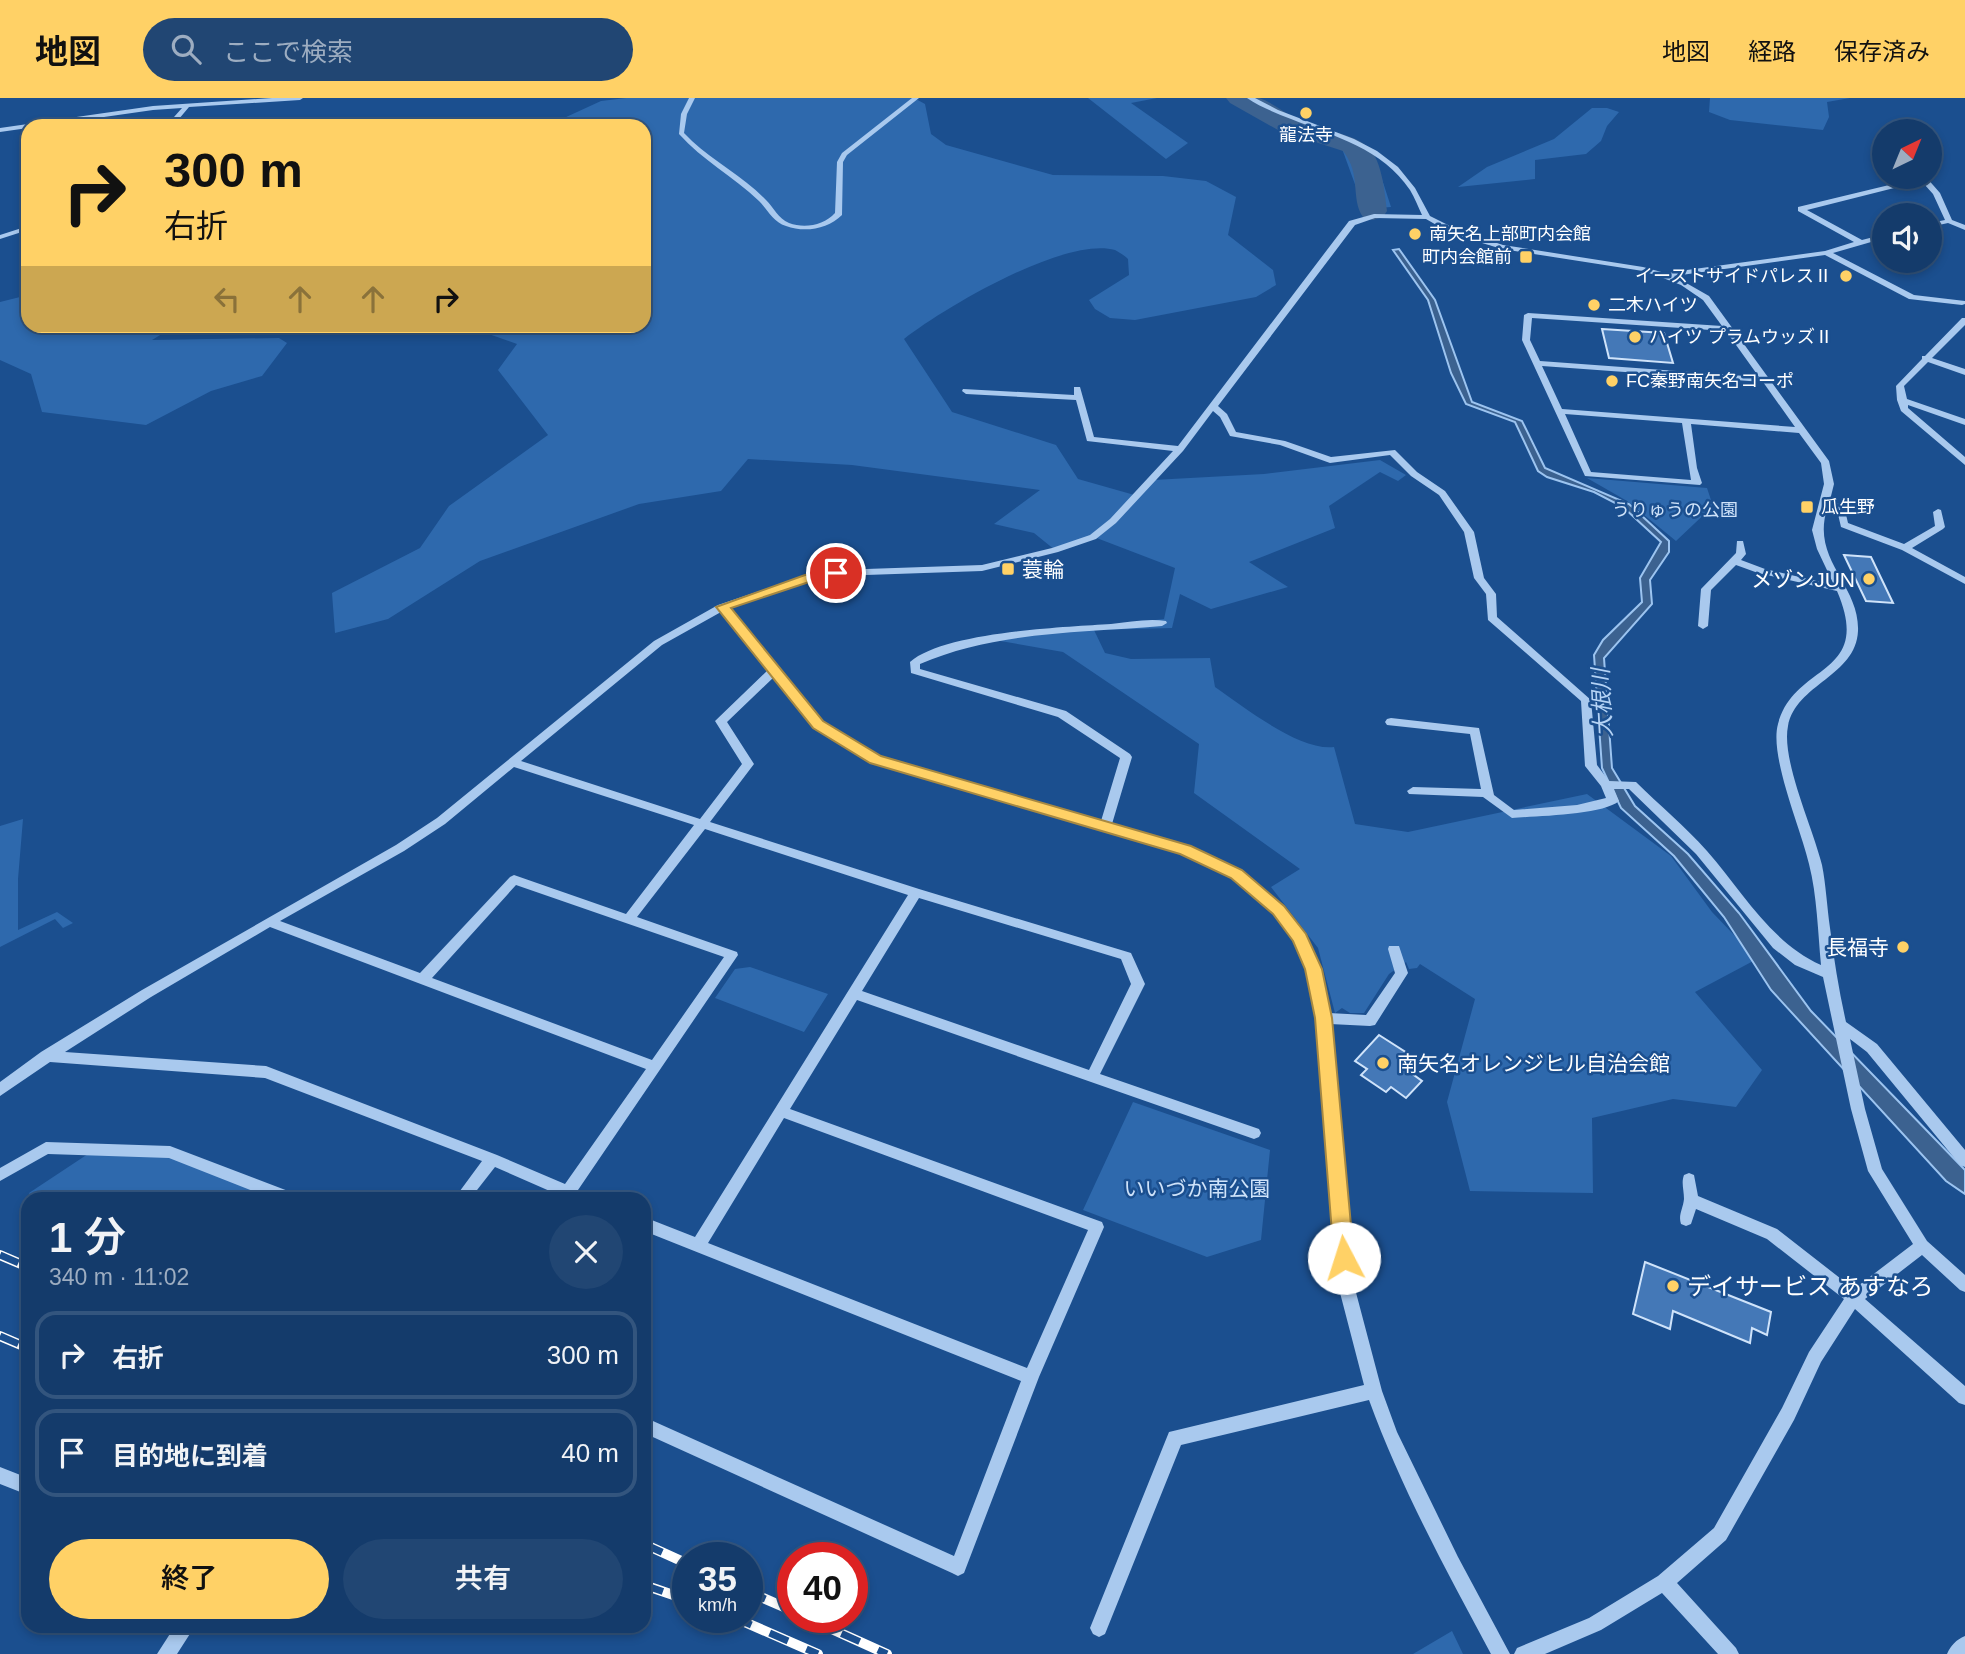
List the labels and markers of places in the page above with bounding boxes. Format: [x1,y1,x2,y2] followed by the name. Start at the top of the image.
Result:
[1298,105,1314,121] marker: 龍法寺
[1279,125,1333,145] place label: 龍法寺
[1429,224,1591,244] place label: 南矢名上部町内会館
[1407,226,1423,242] marker: 南矢名上部町内会館
[1422,247,1512,267] place label: 町内会館前
[1518,249,1534,265] marker: 町内会館前
[1635,266,1832,286] place label: イーストサイドパレスⅡ
[1838,268,1854,284] marker: イーストサイドパレスⅡ
[1608,295,1698,315] place label: 二木ハイツ
[1586,297,1602,313] marker: 二木ハイツ
[1649,327,1833,347] place label: ハイツ プラムウッズⅡ
[1627,329,1643,345] marker: ハイツ プラムウッズⅡ
[1626,371,1794,391] place label: FC秦野南矢名コーポ
[1604,373,1620,389] marker: FC秦野南矢名コーポ
[1821,497,1875,517] place label: 瓜生野
[1799,499,1815,515] marker: 瓜生野
[806,543,866,603] pin
[1022,558,1064,581] place label: 蓑輪
[1000,561,1016,577] marker: 蓑輪
[1751,568,1855,591] place label: メゾンJUN
[1861,571,1877,587] marker: メゾンJUN
[1826,936,1889,959] place label: 長福寺
[1895,939,1911,955] marker: 長福寺
[1397,1052,1670,1075] place label: 南矢名オレンジヒル自治会館
[1375,1055,1391,1071] marker: 南矢名オレンジヒル自治会館
[1687,1273,1934,1300] place label: デイサービス あすなろ
[1665,1278,1681,1294] marker: デイサービス あすなろ

